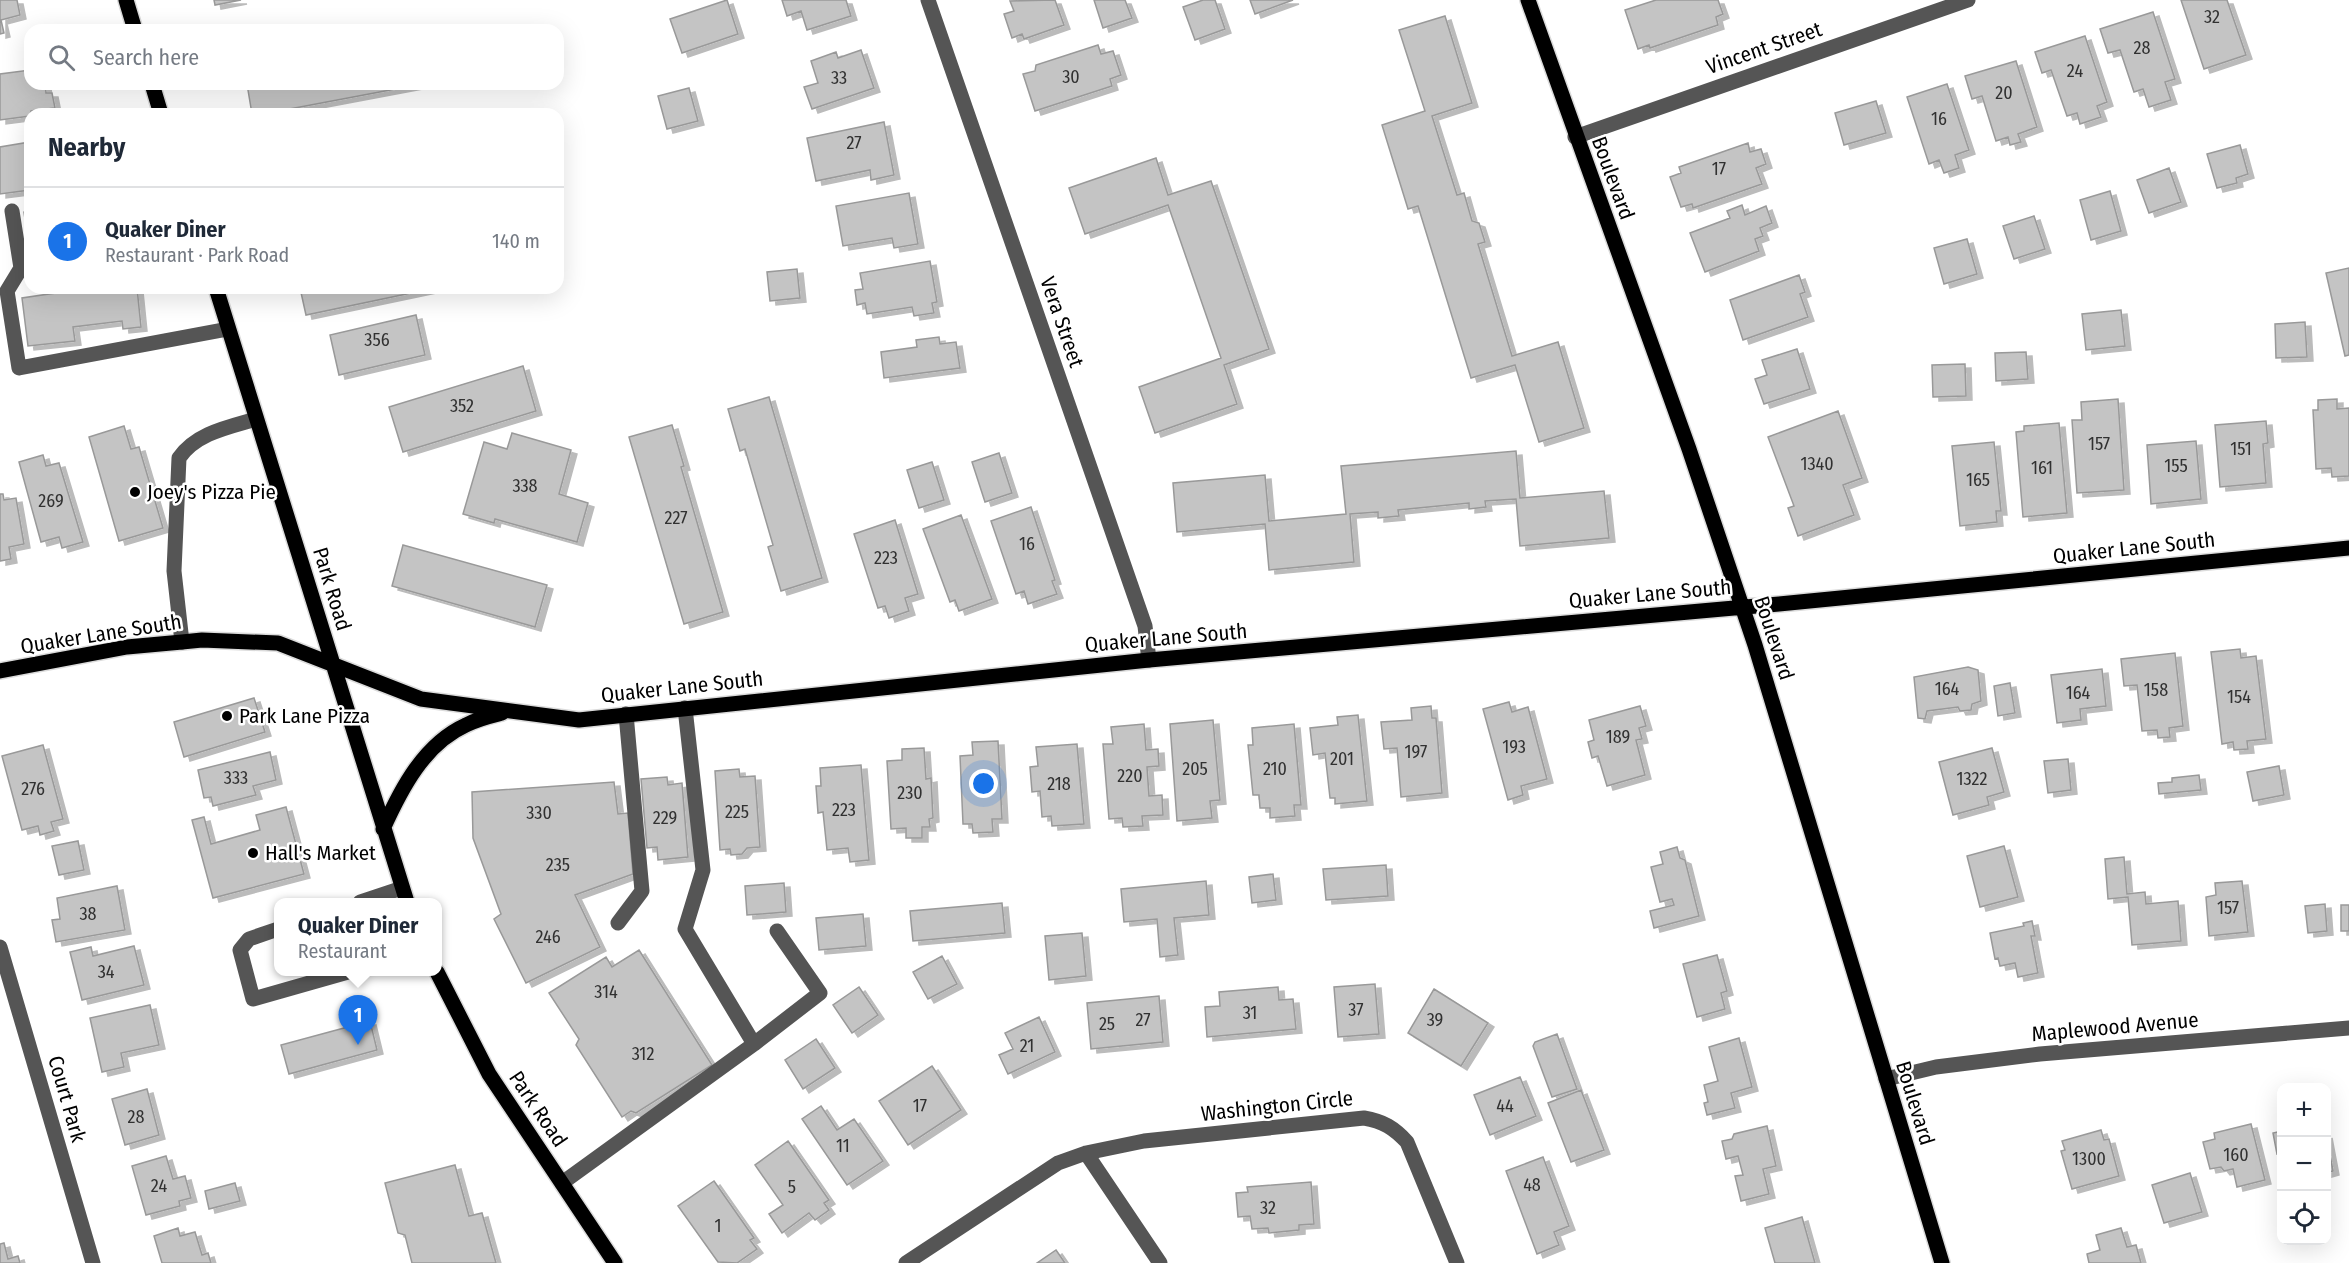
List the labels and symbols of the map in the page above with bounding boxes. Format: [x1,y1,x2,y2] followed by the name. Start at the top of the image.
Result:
[2204,6,2220,28] house number: 32
[1703,16,1825,80] street label: Vincent Street
[2134,37,2150,59] house number: 28
[2067,60,2083,82] house number: 24
[1062,66,1080,88] house number: 30
[831,67,847,89] house number: 33
[1995,82,2013,104] house number: 20
[1931,108,1947,130] house number: 16
[846,132,862,154] house number: 27
[1586,133,1640,223] street label: Boulevard
[1712,158,1726,180] house number: 17
[1034,273,1090,371] street label: Vera Street
[364,329,390,351] house number: 356
[450,395,474,417] house number: 352
[2088,433,2110,455] house number: 157
[2230,438,2252,460] house number: 151
[1800,453,1834,475] house number: 1340
[2164,455,2188,477] house number: 155
[2031,457,2053,479] house number: 161
[1966,469,1990,491] house number: 165
[512,475,538,497] house number: 338
[147,479,276,505] place label: Joey's Pizza Pie
[128,485,142,499] marker: Joey's Pizza Pie
[38,490,64,512] house number: 269
[664,507,688,529] house number: 227
[2052,527,2216,569] street label: Quaker Lane South
[1019,533,1035,555] house number: 16
[307,544,357,634] street label: Park Road
[874,547,898,569] house number: 223
[1568,574,1732,614] street label: Quaker Lane South
[1748,593,1800,683] street label: Boulevard
[19,608,183,660] street label: Quaker Lane South
[1084,618,1248,658] street label: Quaker Lane South
[600,666,764,708] street label: Quaker Lane South
[1935,678,1960,700] house number: 164
[2144,679,2168,701] house number: 158
[2066,682,2091,704] house number: 164
[2227,686,2251,708] house number: 154
[239,703,370,729] place label: Park Lane Pizza
[220,709,234,723] marker: Park Lane Pizza
[1606,726,1630,748] house number: 189
[1502,736,1526,758] house number: 193
[1405,741,1427,763] house number: 197
[1330,748,1354,770] house number: 201
[1182,758,1208,780] house number: 205
[1263,758,1287,780] house number: 210
[1117,765,1143,787] house number: 220
[224,767,248,789] house number: 333
[1957,768,1987,790] house number: 1322
[969,769,998,798] your location
[1047,773,1071,795] house number: 218
[21,778,45,800] house number: 276
[897,782,923,804] house number: 230
[832,799,856,821] house number: 223
[725,801,749,823] house number: 225
[526,802,552,824] house number: 330
[653,807,677,829] house number: 229
[265,840,376,866] place label: Hall's Market
[246,846,260,860] marker: Hall's Market
[546,854,570,876] house number: 235
[2217,897,2239,919] house number: 157
[79,903,97,925] house number: 38
[535,926,561,948] house number: 246
[98,961,115,983] house number: 34
[594,981,618,1003] house number: 314
[338,996,378,1045] pin: 1
[1348,999,1364,1021] house number: 37
[1243,1002,1257,1024] house number: 31
[2031,1007,2199,1047] street label: Maplewood Avenue
[1135,1009,1151,1031] house number: 27
[1427,1009,1443,1031] house number: 39
[1099,1013,1115,1035] house number: 25
[1020,1035,1034,1057] house number: 21
[632,1043,654,1065] house number: 312
[42,1053,92,1145] street label: Court Park
[1890,1058,1940,1148] street label: Boulevard
[503,1066,573,1152] street label: Park Road
[1200,1085,1354,1127] street label: Washington Circle
[913,1095,927,1117] house number: 17
[1496,1095,1514,1117] house number: 44
[128,1106,144,1128] house number: 28
[836,1135,850,1157] house number: 11
[2223,1144,2249,1166] house number: 160
[2072,1148,2106,1170] house number: 1300
[1523,1174,1541,1196] house number: 48
[151,1175,167,1197] house number: 24
[788,1176,796,1198] house number: 5
[1260,1197,1276,1219] house number: 32
[714,1215,722,1237] house number: 1

